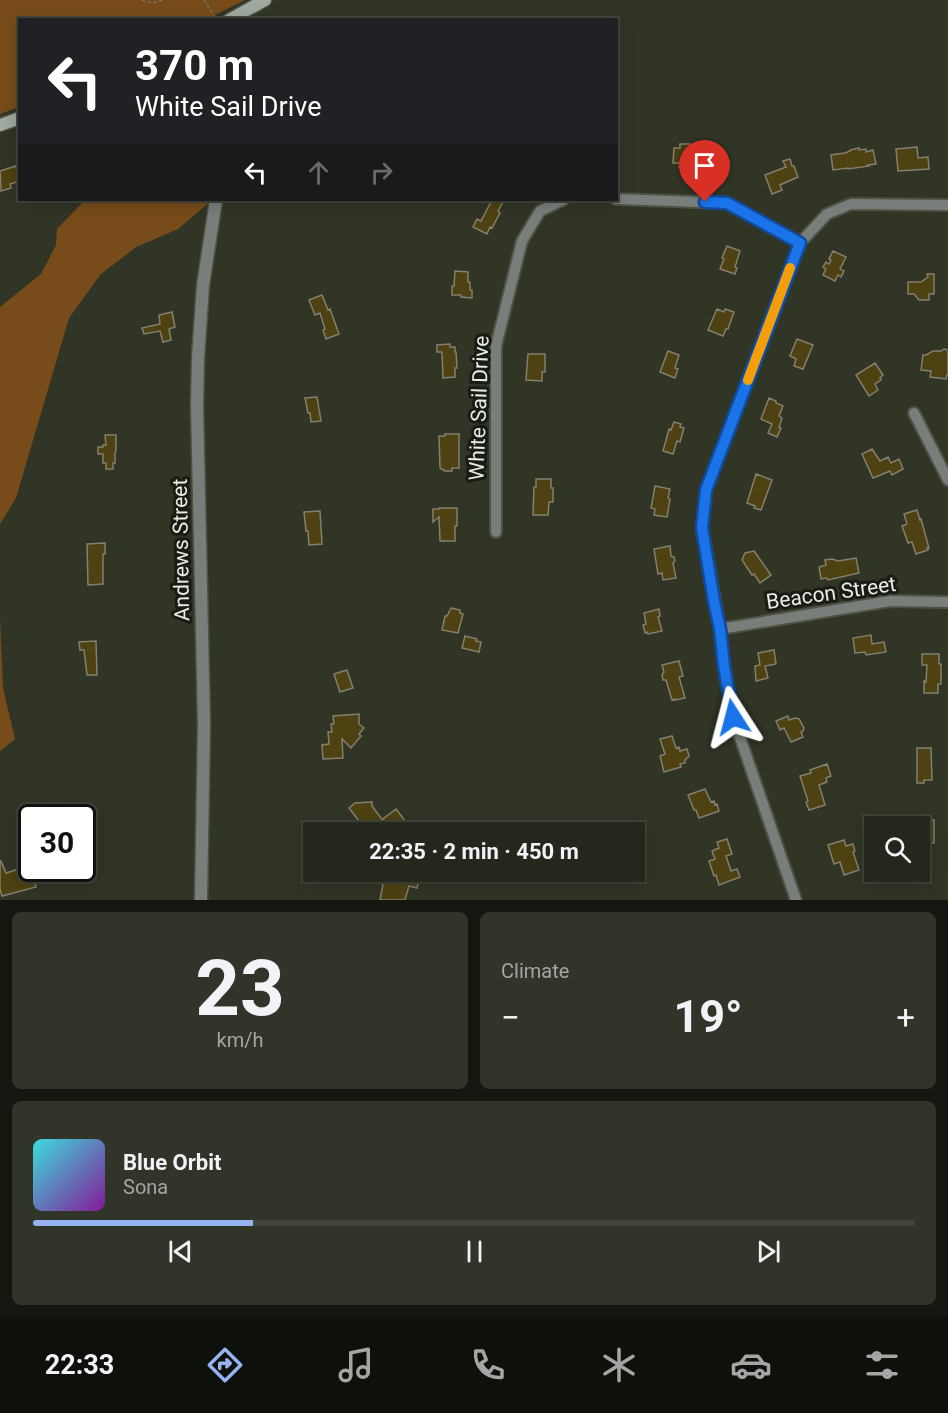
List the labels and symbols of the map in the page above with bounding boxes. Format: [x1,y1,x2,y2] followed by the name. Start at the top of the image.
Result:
[679,140,730,202] pin
[464,335,494,481] street label: White Sail Drive
[168,478,194,621] street label: Andrews Street
[765,572,898,614] street label: Beacon Street
[701,685,765,749] position arrow
[18,804,96,882] speed limit sign: 30

